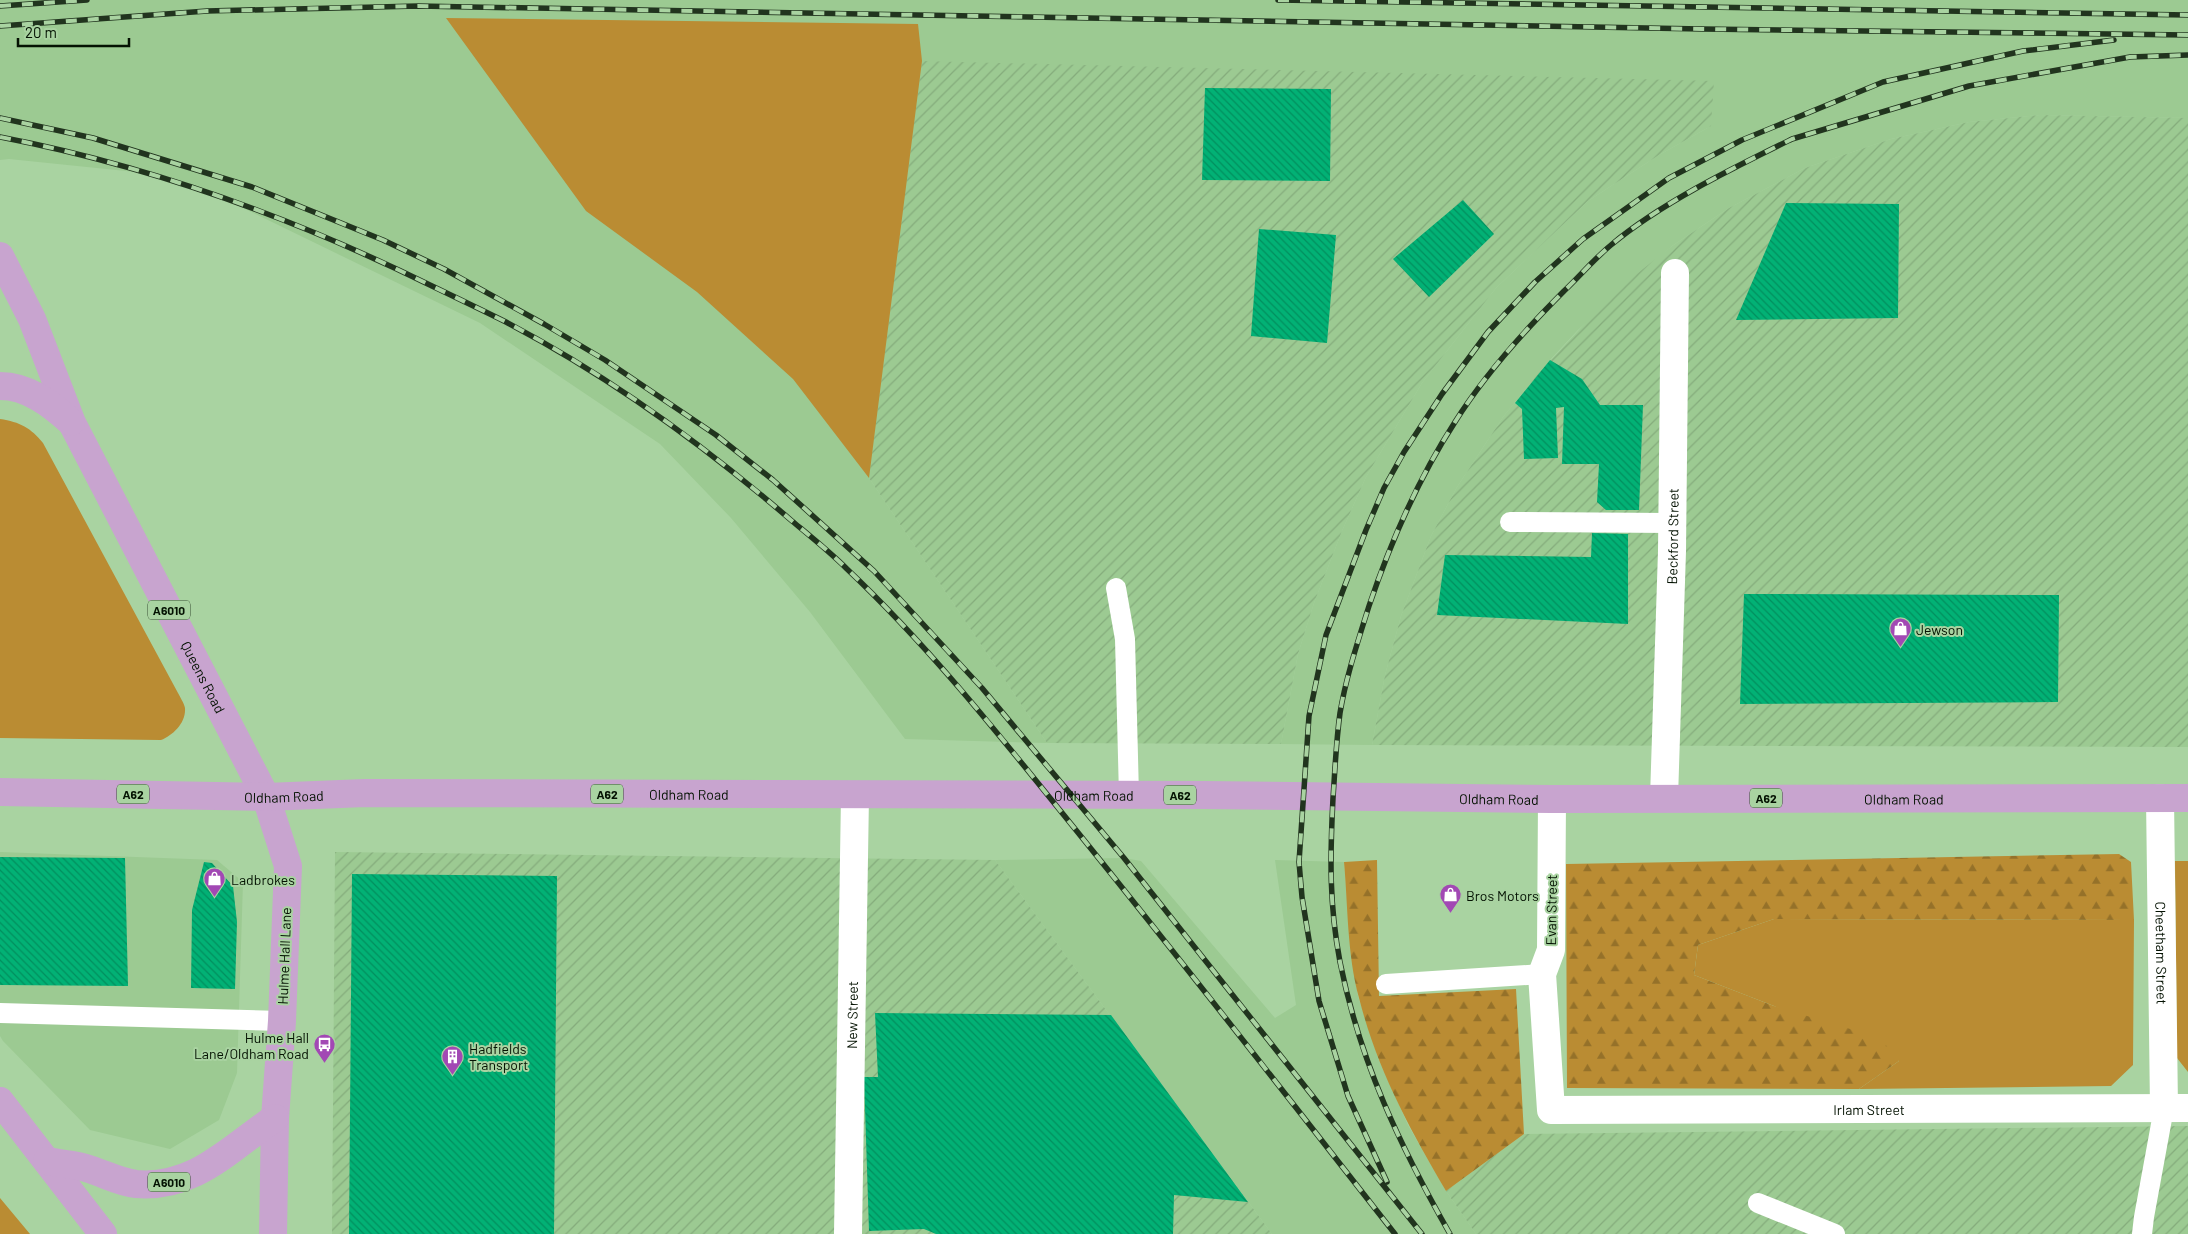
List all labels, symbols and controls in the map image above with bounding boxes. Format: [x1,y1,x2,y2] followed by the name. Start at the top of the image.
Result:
[18,15,129,47] scale bar
[25,23,57,41] text: 20 m
[1662,488,1681,585] street label: Beckford Street
[148,600,190,620] road number: A6010
[1888,617,1912,648] shop icon: Jewson
[1916,621,1963,638] place label: Jewson
[178,638,229,716] street label: Queens Road
[117,784,149,804] road number: A62
[591,784,623,804] road number: A62
[649,785,729,802] street label: Oldham Road
[244,786,324,806] street label: Oldham Road
[1054,786,1134,803] street label: Oldham Road
[1164,786,1196,804] road number: A62
[1750,788,1782,808] road number: A62
[1459,789,1539,807] street label: Oldham Road
[1864,790,1944,807] street label: Oldham Road
[203,867,227,898] shop icon: Ladbrokes
[231,871,295,888] place label: Ladbrokes
[1542,875,1560,945] street label: Evan Street
[1438,883,1462,914] shop icon: Bros Motors
[1466,887,1539,904] place label: Bros Motors
[2153,901,2171,1005] street label: Cheetham Street
[274,907,294,1005] street label: Hulme Hall Lane
[842,981,861,1049] street label: New Street
[194,1029,309,1062] place label: Hulme Hall Lane/Oldham Road
[313,1033,337,1064] bus stop icon: Hulme Hall Lane/Oldham Road
[469,1040,528,1073] place label: Hadfields Transport
[441,1044,465,1075] building icon: Hadfields Transport
[1833,1100,1905,1118] street label: Irlam Street
[148,1172,190,1192] road number: A6010

